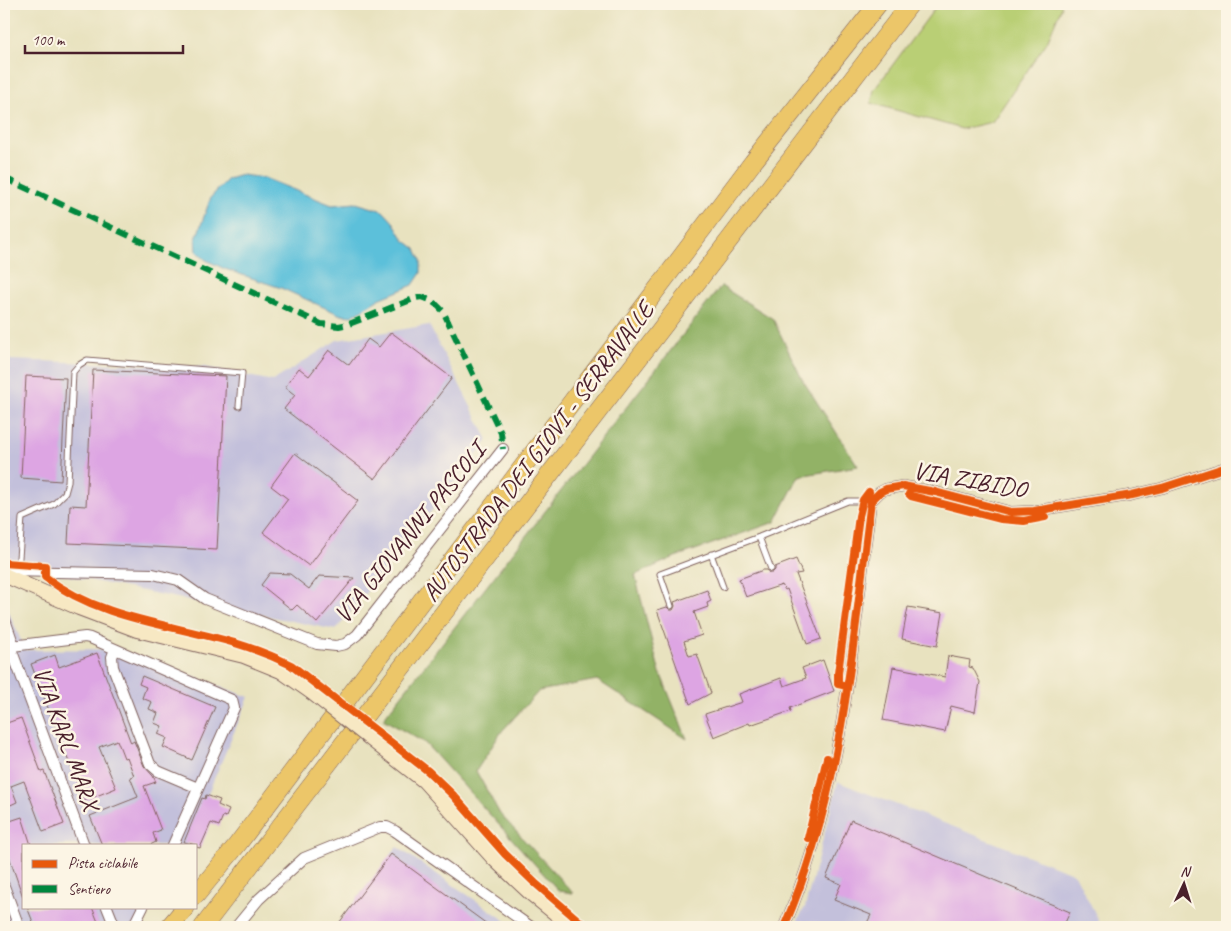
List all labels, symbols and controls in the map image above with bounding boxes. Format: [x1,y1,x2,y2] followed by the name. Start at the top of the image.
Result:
[25,22,182,54] scale bar
[32,31,66,50] text: 100 m
[415,293,663,608] street label: AUTOSTRADA DEI GIOVI - SERRAVALLE
[327,432,496,630] street label: VIA GIOVANNI PASCOLI
[911,454,1031,506] street label: VIA ZIBIDO
[25,663,108,818] street label: VIA KARL MARX
[22,844,198,908] legend
[68,854,138,873] text: Pista ciclabile
[1158,858,1208,908] north arrow
[1180,863,1192,880] text: N
[68,880,111,899] text: Sentiero

